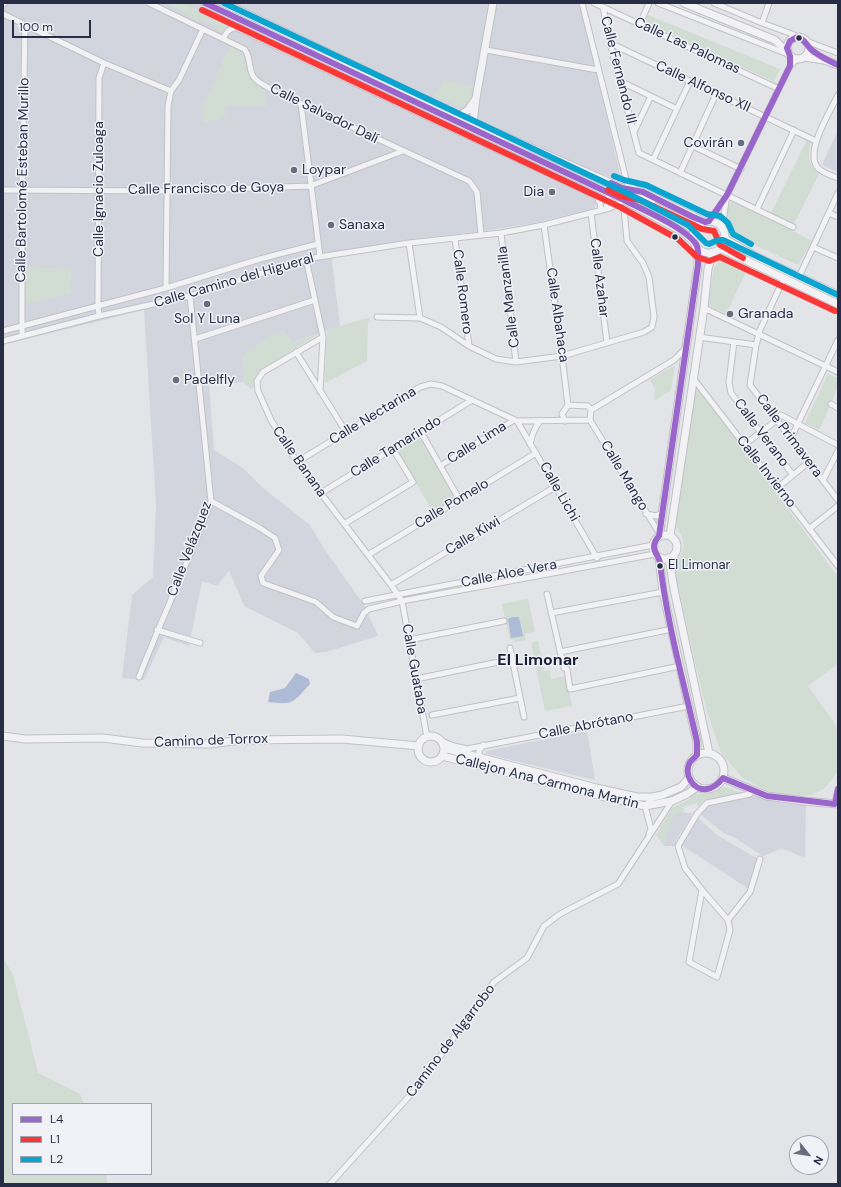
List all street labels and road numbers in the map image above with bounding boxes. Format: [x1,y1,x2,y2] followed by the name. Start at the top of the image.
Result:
[597,14,639,126] street label: Calle Fernando III
[631,14,743,78] street label: Calle Las Palomas
[653,58,753,116] street label: Calle Alfonso XII
[13,77,33,283] street label: Calle Bartolomé Esteban Murillo
[267,80,381,148] street label: Calle Salvador Dalí
[91,121,107,257] street label: Calle Ignacio Zuloaga
[128,179,284,199] street label: Calle Francisco de Goya
[586,237,612,319] street label: Calle Azahar
[494,245,524,349] street label: Calle Manzanilla
[448,249,476,335] street label: Calle Romero
[152,250,316,312] street label: Calle Camino del Higueral
[542,266,572,364] street label: Calle Albahaca
[327,383,419,449] street label: Calle Nectarina
[752,391,826,481] street label: Calle Primavera
[730,396,792,470] street label: Calle Verano
[348,412,444,482] street label: Calle Tamarindo
[444,418,510,468] street label: Calle Lima
[268,423,330,501] street label: Calle Banana
[733,433,799,511] street label: Calle Invierno
[596,438,652,514] street label: Calle Mango
[535,459,583,525] street label: Calle Lichi
[412,475,492,533] street label: Calle Pomelo
[164,499,216,599] street label: Calle Velázquez
[442,513,504,559] street label: Calle Kiwi
[460,556,558,592] street label: Calle Aloe Vera
[398,623,430,715] street label: Calle Guataba
[537,709,635,743] street label: Calle Abrótano
[154,731,268,751] street label: Camino de Torrox
[454,751,640,813] street label: Callejon Ana Carmona Martin
[403,981,499,1101] street label: Camino de Algarrobo

